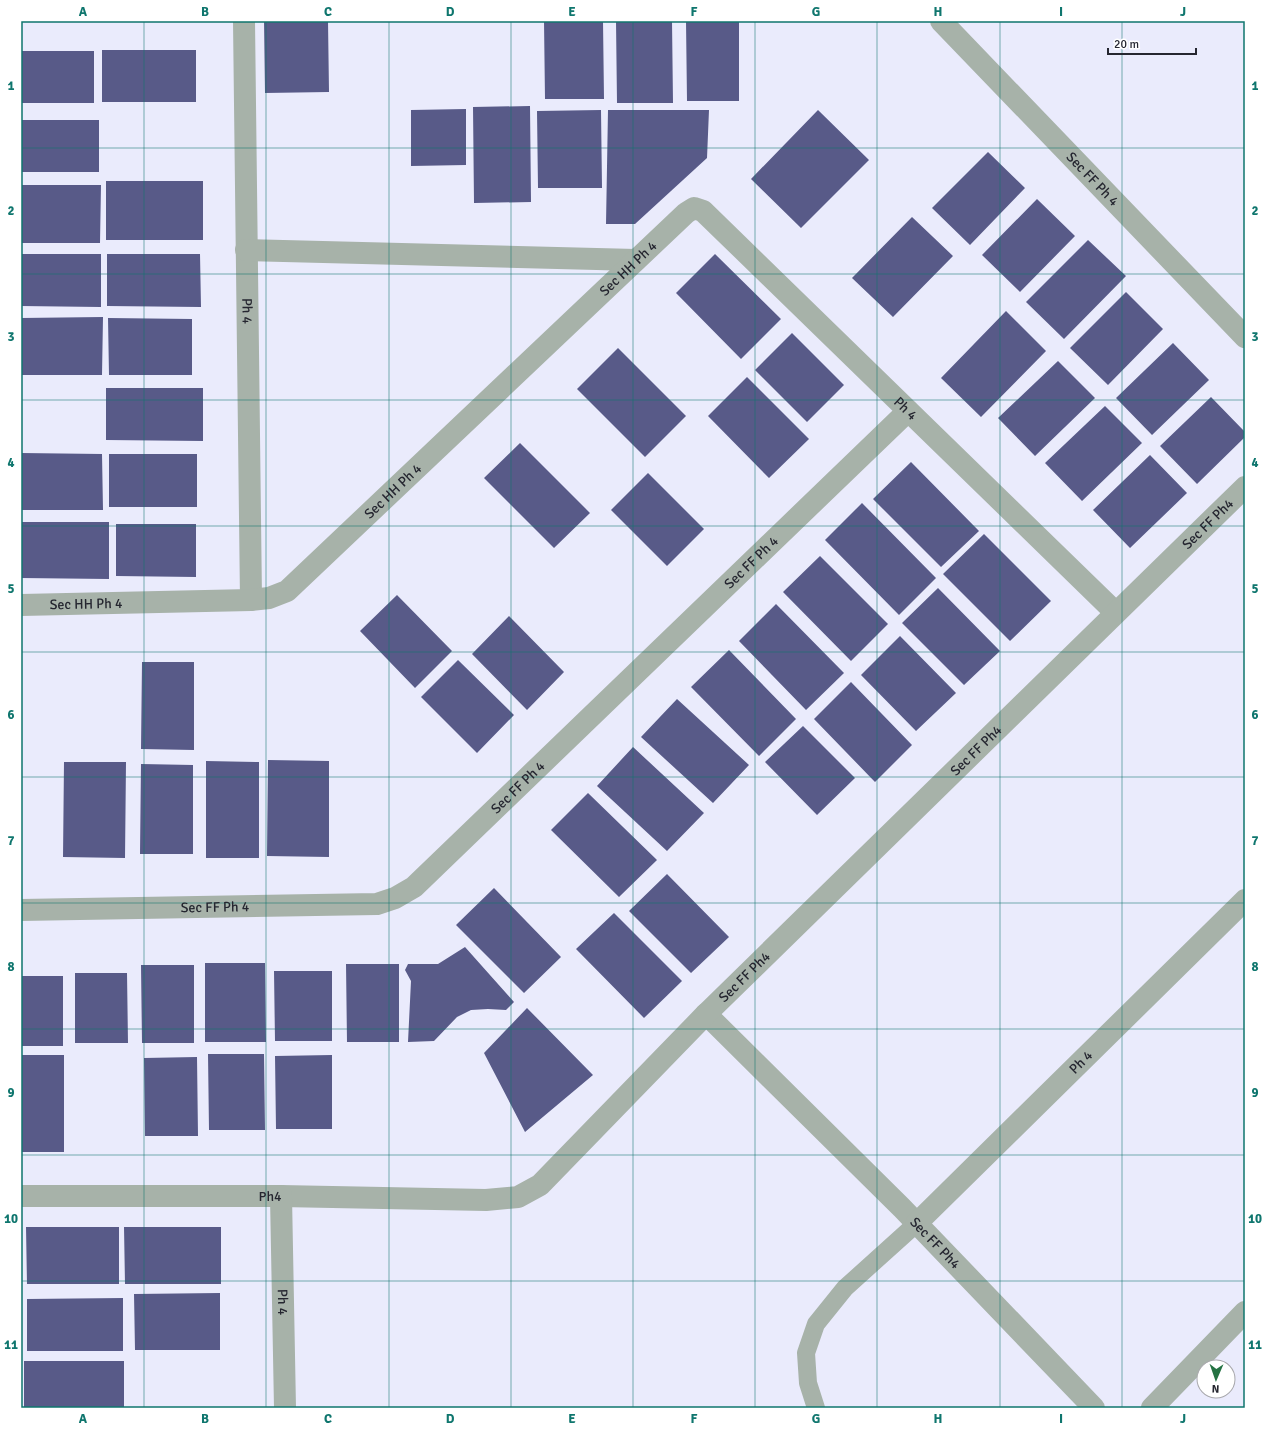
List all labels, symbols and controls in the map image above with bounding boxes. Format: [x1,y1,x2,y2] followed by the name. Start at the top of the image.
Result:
[79,4,88,20] text: A
[201,4,209,20] text: B
[324,4,332,20] text: C
[446,4,455,20] text: D
[568,4,576,20] text: E
[691,4,698,20] text: F
[812,4,820,20] text: G
[934,4,942,20] text: H
[1059,4,1063,20] text: I
[1180,4,1186,20] text: J
[1108,30,1196,56] scale bar
[1114,37,1139,52] text: 20 m
[7,78,15,94] text: 1
[1251,78,1259,94] text: 1
[1063,148,1123,210] street label: Sec FF Ph 4
[7,203,15,219] text: 2
[1251,203,1259,219] text: 2
[596,237,660,299] street label: Sec HH Ph 4
[239,298,256,325] street label: Ph 4
[7,329,15,345] text: 3
[1251,329,1259,345] text: 3
[890,393,921,424] street label: Ph 4
[7,455,15,471] text: 4
[1251,455,1259,471] text: 4
[360,459,425,522] street label: Sec HH Ph 4
[1178,494,1237,553] street label: Sec FF Ph4
[720,532,782,592] street label: Sec FF Ph 4
[7,581,15,597] text: 5
[1251,581,1259,597] text: 5
[49,594,123,613] street label: Sec HH Ph 4
[7,707,15,723] text: 6
[1251,707,1259,723] text: 6
[947,721,1005,779] street label: Sec FF Ph4
[487,757,549,817] street label: Sec FF Ph 4
[7,833,15,849] text: 7
[1251,833,1259,849] text: 7
[181,898,250,916] street label: Sec FF Ph 4
[715,947,774,1006] street label: Sec FF Ph4
[7,959,15,975] text: 8
[1251,959,1259,975] text: 8
[1065,1046,1096,1077] street label: Ph 4
[7,1085,15,1101] text: 9
[1251,1085,1259,1101] text: 9
[258,1188,282,1205] street label: Ph4
[4,1211,18,1227] text: 10
[1248,1211,1262,1227] text: 10
[907,1213,964,1273] street label: Sec FF Ph4
[274,1289,292,1316] street label: Ph 4
[4,1337,18,1353] text: 11
[1248,1337,1262,1353] text: 11
[1196,1359,1236,1399] north arrow
[1212,1382,1220,1395] text: N
[79,1411,88,1427] text: A
[201,1411,209,1427] text: B
[324,1411,332,1427] text: C
[446,1411,455,1427] text: D
[568,1411,576,1427] text: E
[691,1411,698,1427] text: F
[812,1411,820,1427] text: G
[934,1411,942,1427] text: H
[1059,1411,1063,1427] text: I
[1180,1411,1186,1427] text: J

